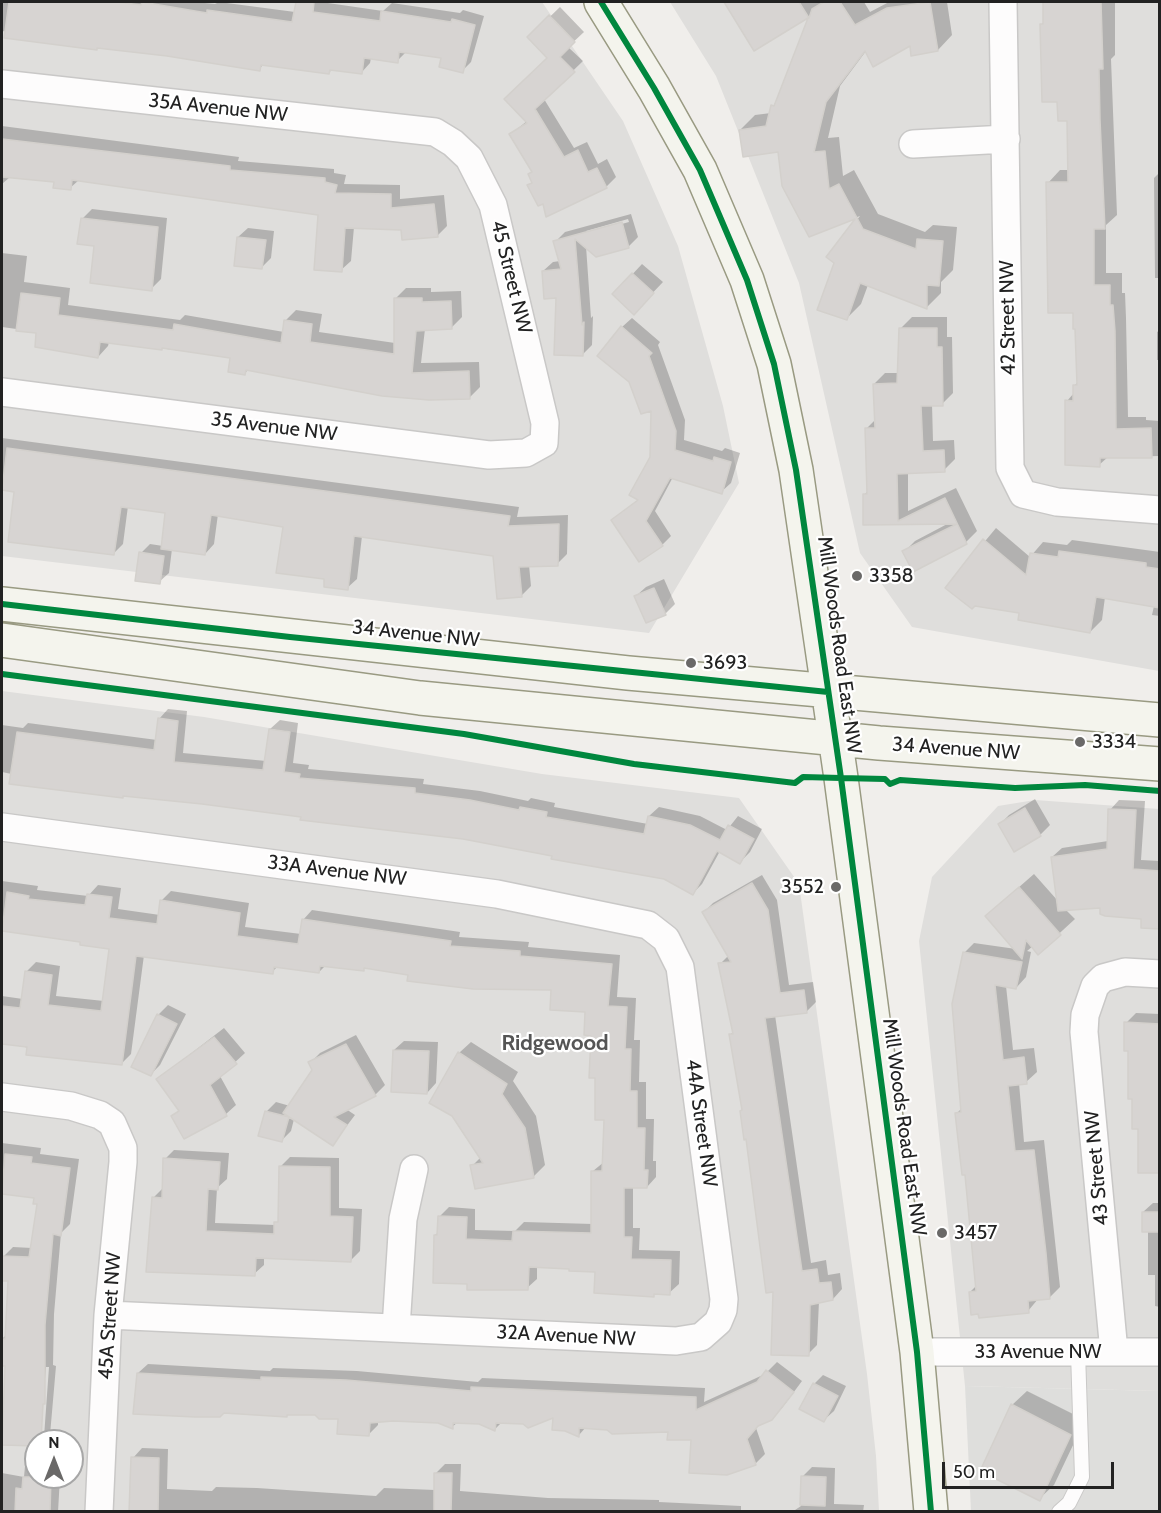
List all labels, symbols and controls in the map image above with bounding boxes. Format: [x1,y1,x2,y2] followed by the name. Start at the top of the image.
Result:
[147,89,289,127] street label: 35A Avenue NW
[485,218,537,336] street label: 45 Street NW
[995,260,1021,376] street label: 42 Street NW
[209,407,339,447] street label: 35 Avenue NW
[812,535,866,755] street label: Mill Woods Road East NW
[869,564,914,588] place label: 3358
[850,569,864,583] marker: 3358
[351,615,481,653] street label: 34 Avenue NW
[703,651,747,675] place label: 3693
[684,656,698,670] marker: 3693
[1092,730,1136,754] place label: 3334
[891,733,1021,765] street label: 34 Avenue NW
[1073,735,1087,749] marker: 3334
[266,851,408,891] street label: 33A Avenue NW
[781,875,824,899] place label: 3552
[829,880,843,894] marker: 3552
[877,1017,931,1237] street label: Mill Woods Road East NW
[501,1031,609,1057] district label: Ridgewood
[680,1058,722,1188] street label: 44A Street NW
[1080,1109,1114,1227] street label: 43 Street NW
[954,1221,997,1245] place label: 3457
[935,1226,949,1240] marker: 3457
[94,1251,126,1381] street label: 45A Street NW
[496,1320,636,1352] street label: 32A Avenue NW
[974,1340,1102,1364] street label: 33 Avenue NW
[24,1429,84,1489] north arrow
[48,1433,60,1452] text: N
[945,1450,1118,1488] scale bar
[953,1461,995,1483] text: 50 m

